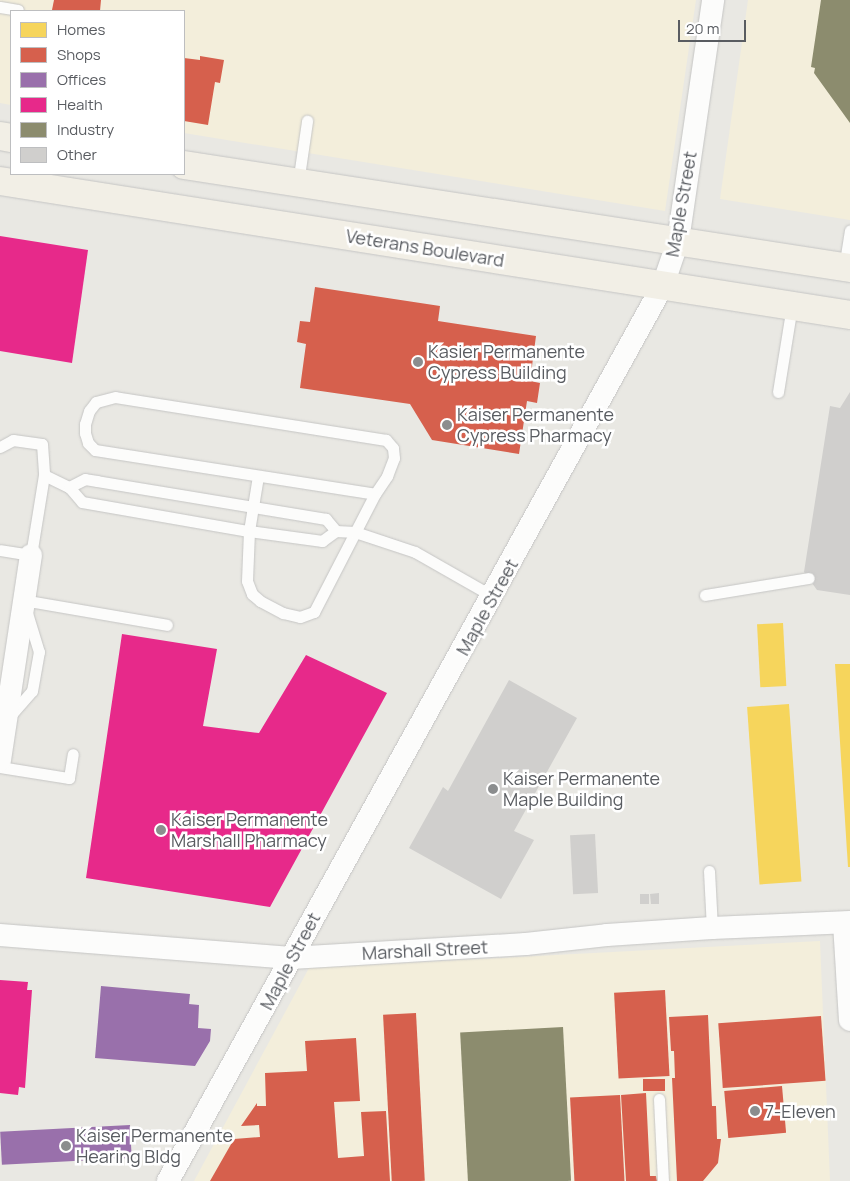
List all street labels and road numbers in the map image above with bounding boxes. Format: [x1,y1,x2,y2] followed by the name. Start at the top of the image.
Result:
[661,149,701,259] street label: Maple Street
[344,225,506,271] street label: Veterans Boulevard
[452,555,522,659] street label: Maple Street
[255,909,325,1013] street label: Maple Street
[361,936,489,964] street label: Marshall Street

